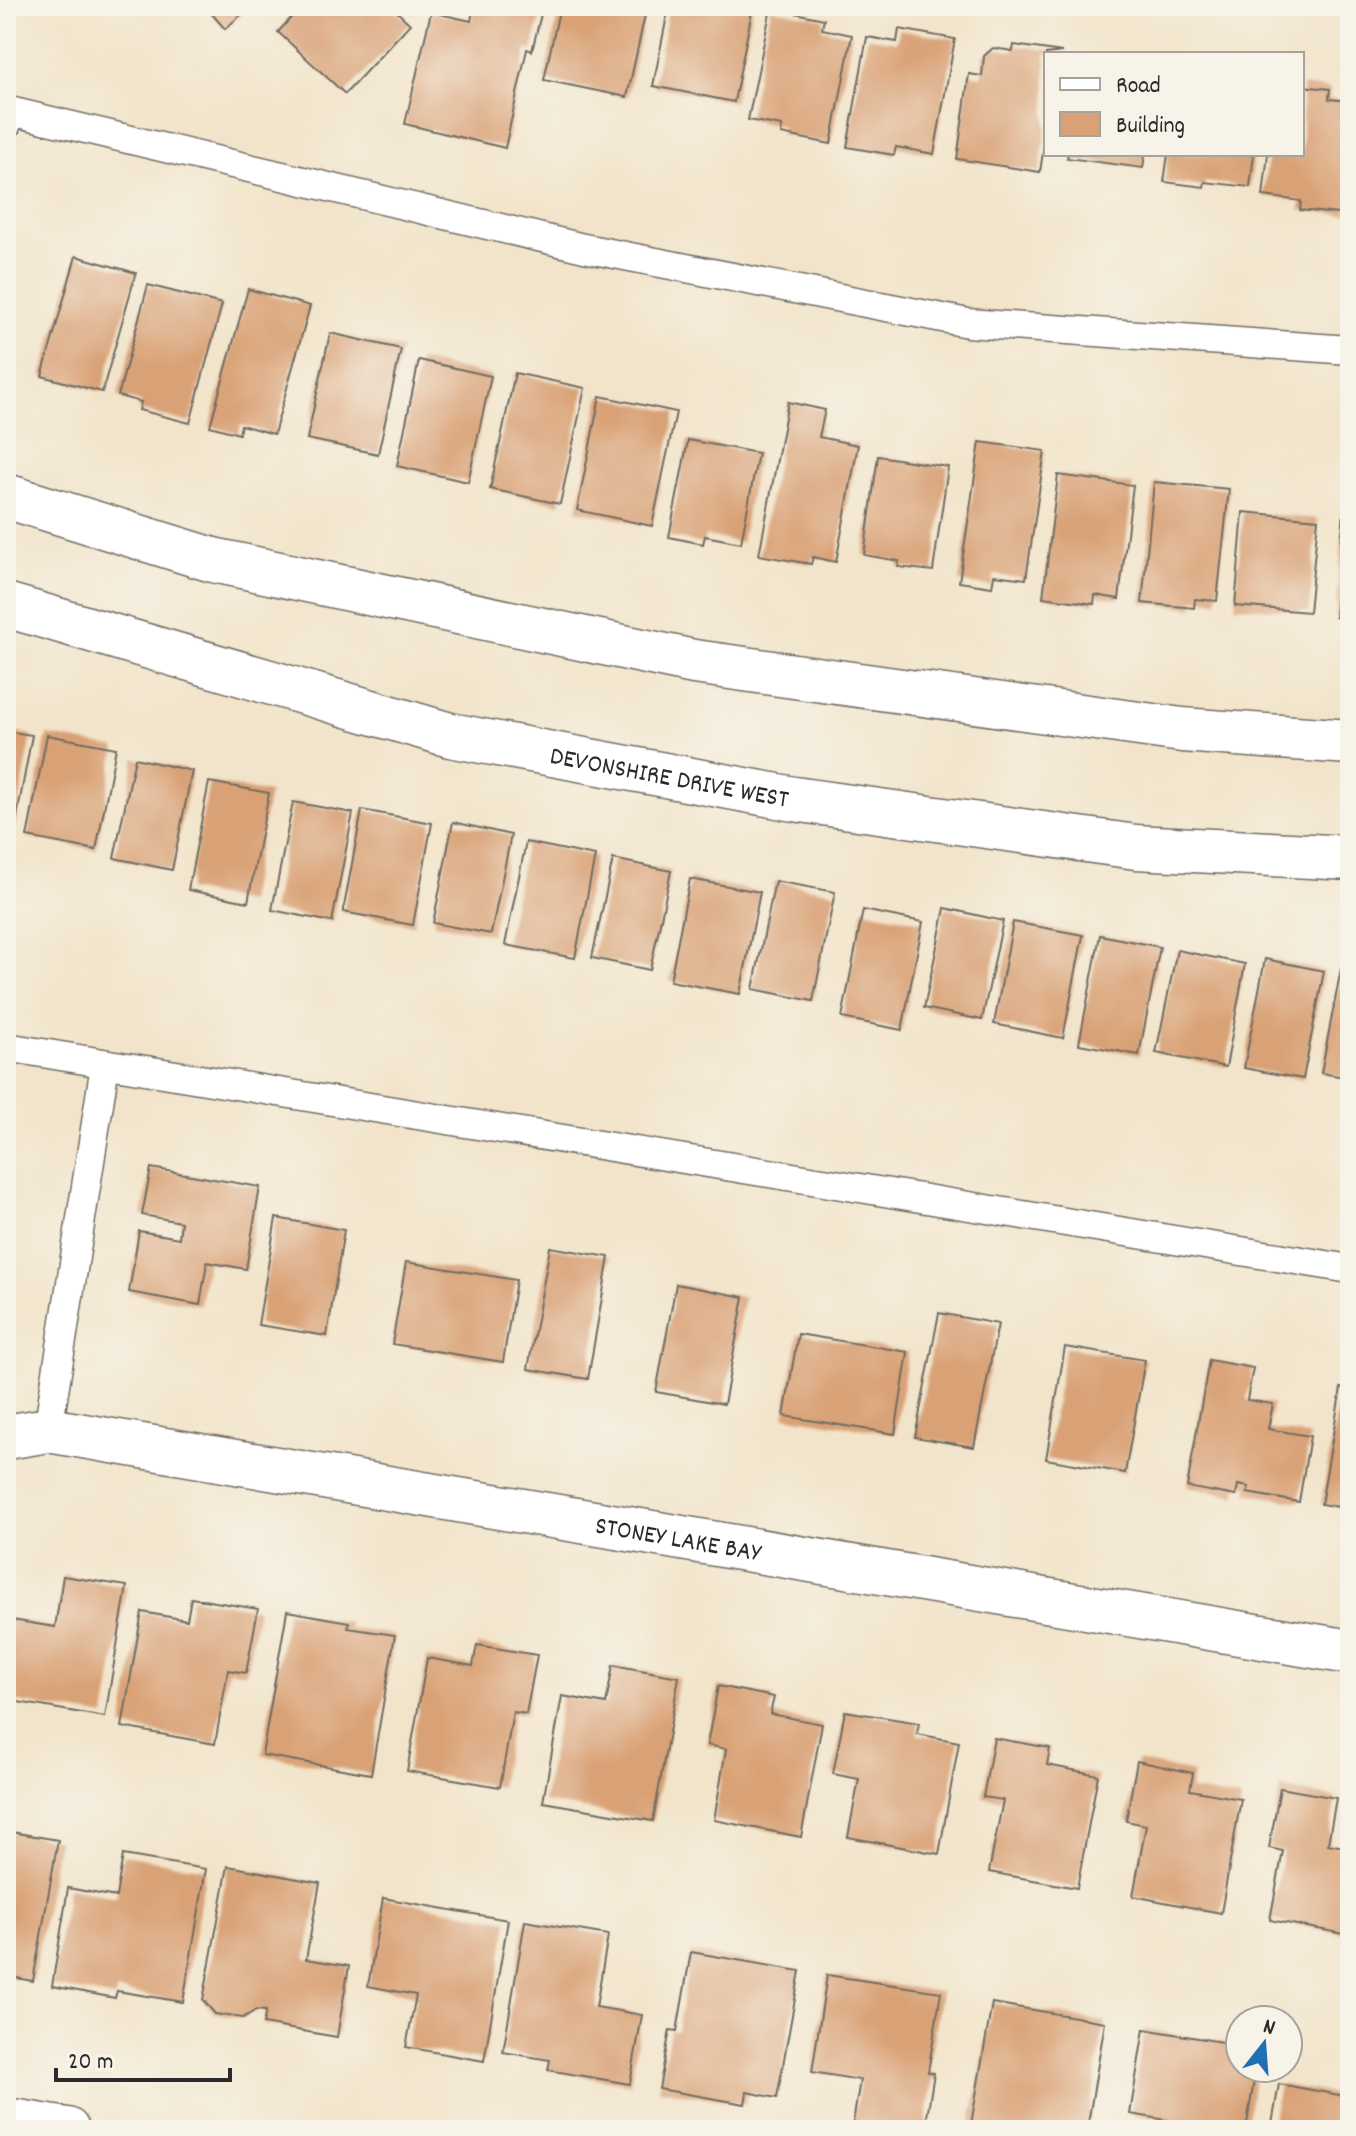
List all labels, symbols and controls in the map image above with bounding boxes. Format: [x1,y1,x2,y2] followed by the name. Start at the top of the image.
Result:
[1044,52,1304,156] legend
[1116,70,1161,104] text: Road
[1116,110,1185,144] text: Building
[547,739,792,820] street label: DEVONSHIRE DRIVE WEST
[592,1509,765,1574] street label: STONEY LAKE BAY
[1224,2004,1304,2084] north arrow
[1259,2012,1279,2045] text: N
[56,2032,230,2082] scale bar
[68,2046,114,2080] text: 20 m

